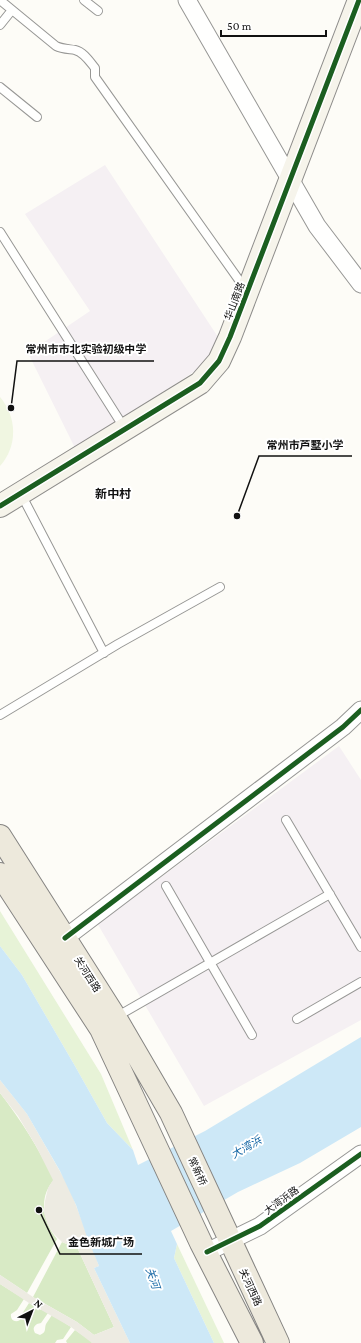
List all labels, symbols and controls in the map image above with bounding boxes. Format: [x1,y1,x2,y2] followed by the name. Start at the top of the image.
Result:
[221,12,326,38] scale bar
[227,19,252,33] text: 50 m
[222,281,247,322] street label: 华山南路
[17,338,154,361] callout: 常州市市北实验初级中学
[26,343,147,355] text: 常州市市北实验初级中学
[259,433,352,456] callout: 常州市芦墅小学
[267,439,344,451] text: 常州市芦墅小学
[95,487,131,501] district label: 新中村
[72,954,103,994] street label: 关河西路
[229,1133,264,1160] water label: 大湾浜
[186,1155,209,1187] street label: 常新桥
[262,1184,301,1217] street label: 大湾浜路
[60,1231,142,1254] callout: 金色新城广场
[68,1236,134,1248] text: 金色新城广场
[144,1266,163,1292] water label: 关河
[237,1267,264,1308] street label: 关河西路
[12,1291,52,1331] north arrow
[32,1297,46,1311] text: N

